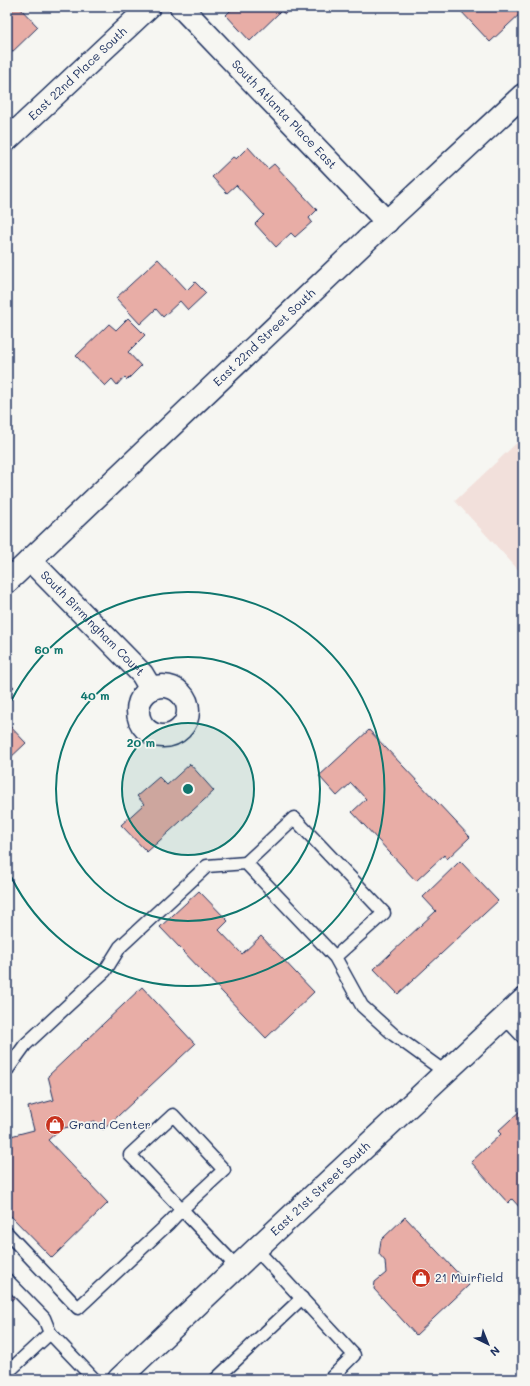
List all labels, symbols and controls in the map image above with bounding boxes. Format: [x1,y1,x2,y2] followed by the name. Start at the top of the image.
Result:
[24,23,130,123] street label: East 22nd Place South
[229,56,341,172] street label: South Atlanta Place East
[209,284,318,389] street label: East 22nd Street South
[38,567,148,679] street label: South Birmingham Court
[35,641,63,657] text: 60 m
[80,687,110,703] text: 40 m
[127,734,155,750] text: 20 m
[181,782,195,796] centre of rings
[44,1114,66,1136] shop icon: Grand Center
[69,1116,151,1132] place label: Grand Center
[266,1137,373,1239] street label: East 21st Street South
[410,1267,432,1289] shop icon: 21 Muirfield
[435,1269,503,1285] place label: 21 Muirfield
[468,1324,508,1364] north arrow
[487,1343,503,1360] text: N

